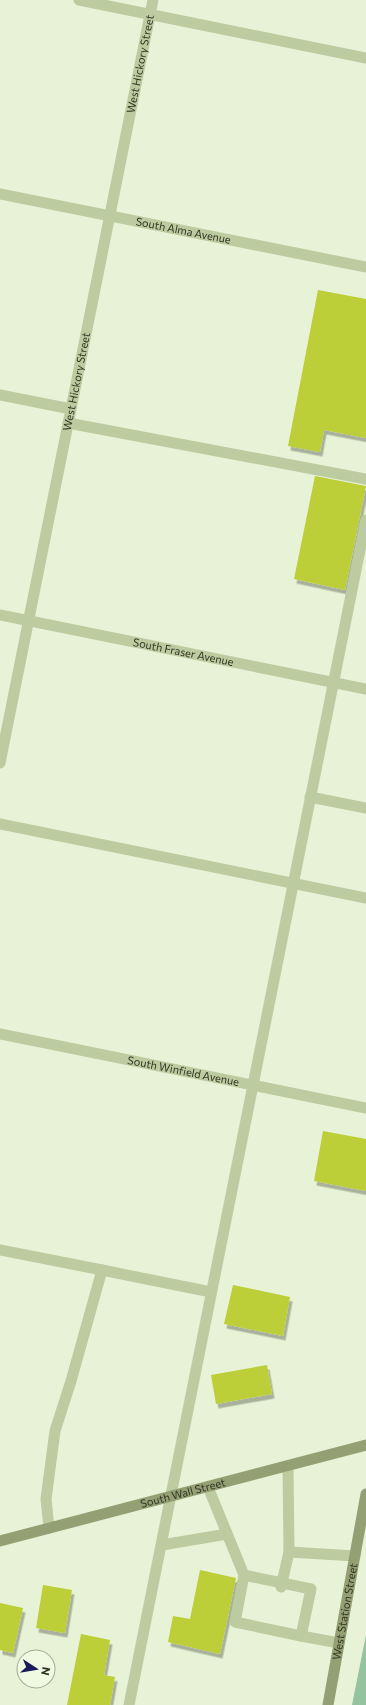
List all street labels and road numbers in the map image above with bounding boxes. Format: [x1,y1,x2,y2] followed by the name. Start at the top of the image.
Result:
[123,13,156,114] street label: West Hickory Street
[135,214,232,246] street label: South Alma Avenue
[60,331,92,432] street label: West Hickory Street
[132,635,235,668] street label: South Fraser Avenue
[126,1053,240,1088] street label: South Winfield Avenue
[139,1475,227,1510] street label: South Wall Street
[329,1562,360,1661] street label: West Station Street

